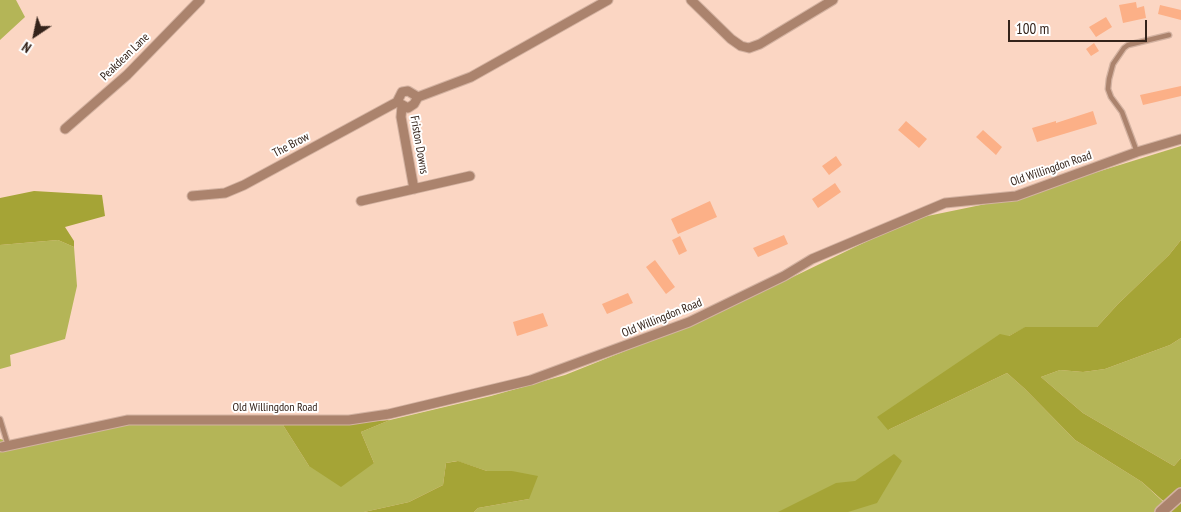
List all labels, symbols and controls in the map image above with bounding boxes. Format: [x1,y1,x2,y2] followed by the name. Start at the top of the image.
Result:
[10,10,60,60] north arrow
[1011,10,1150,42] scale bar
[1016,19,1049,38] text: 100 m
[98,30,152,84] street label: Peakdean Lane
[18,38,35,57] text: N
[407,115,431,175] street label: Friston Downs
[270,129,312,161] street label: The Brow
[1008,148,1094,190] street label: Old Willingdon Road
[620,295,704,341] street label: Old Willingdon Road
[232,401,318,415] street label: Old Willingdon Road

